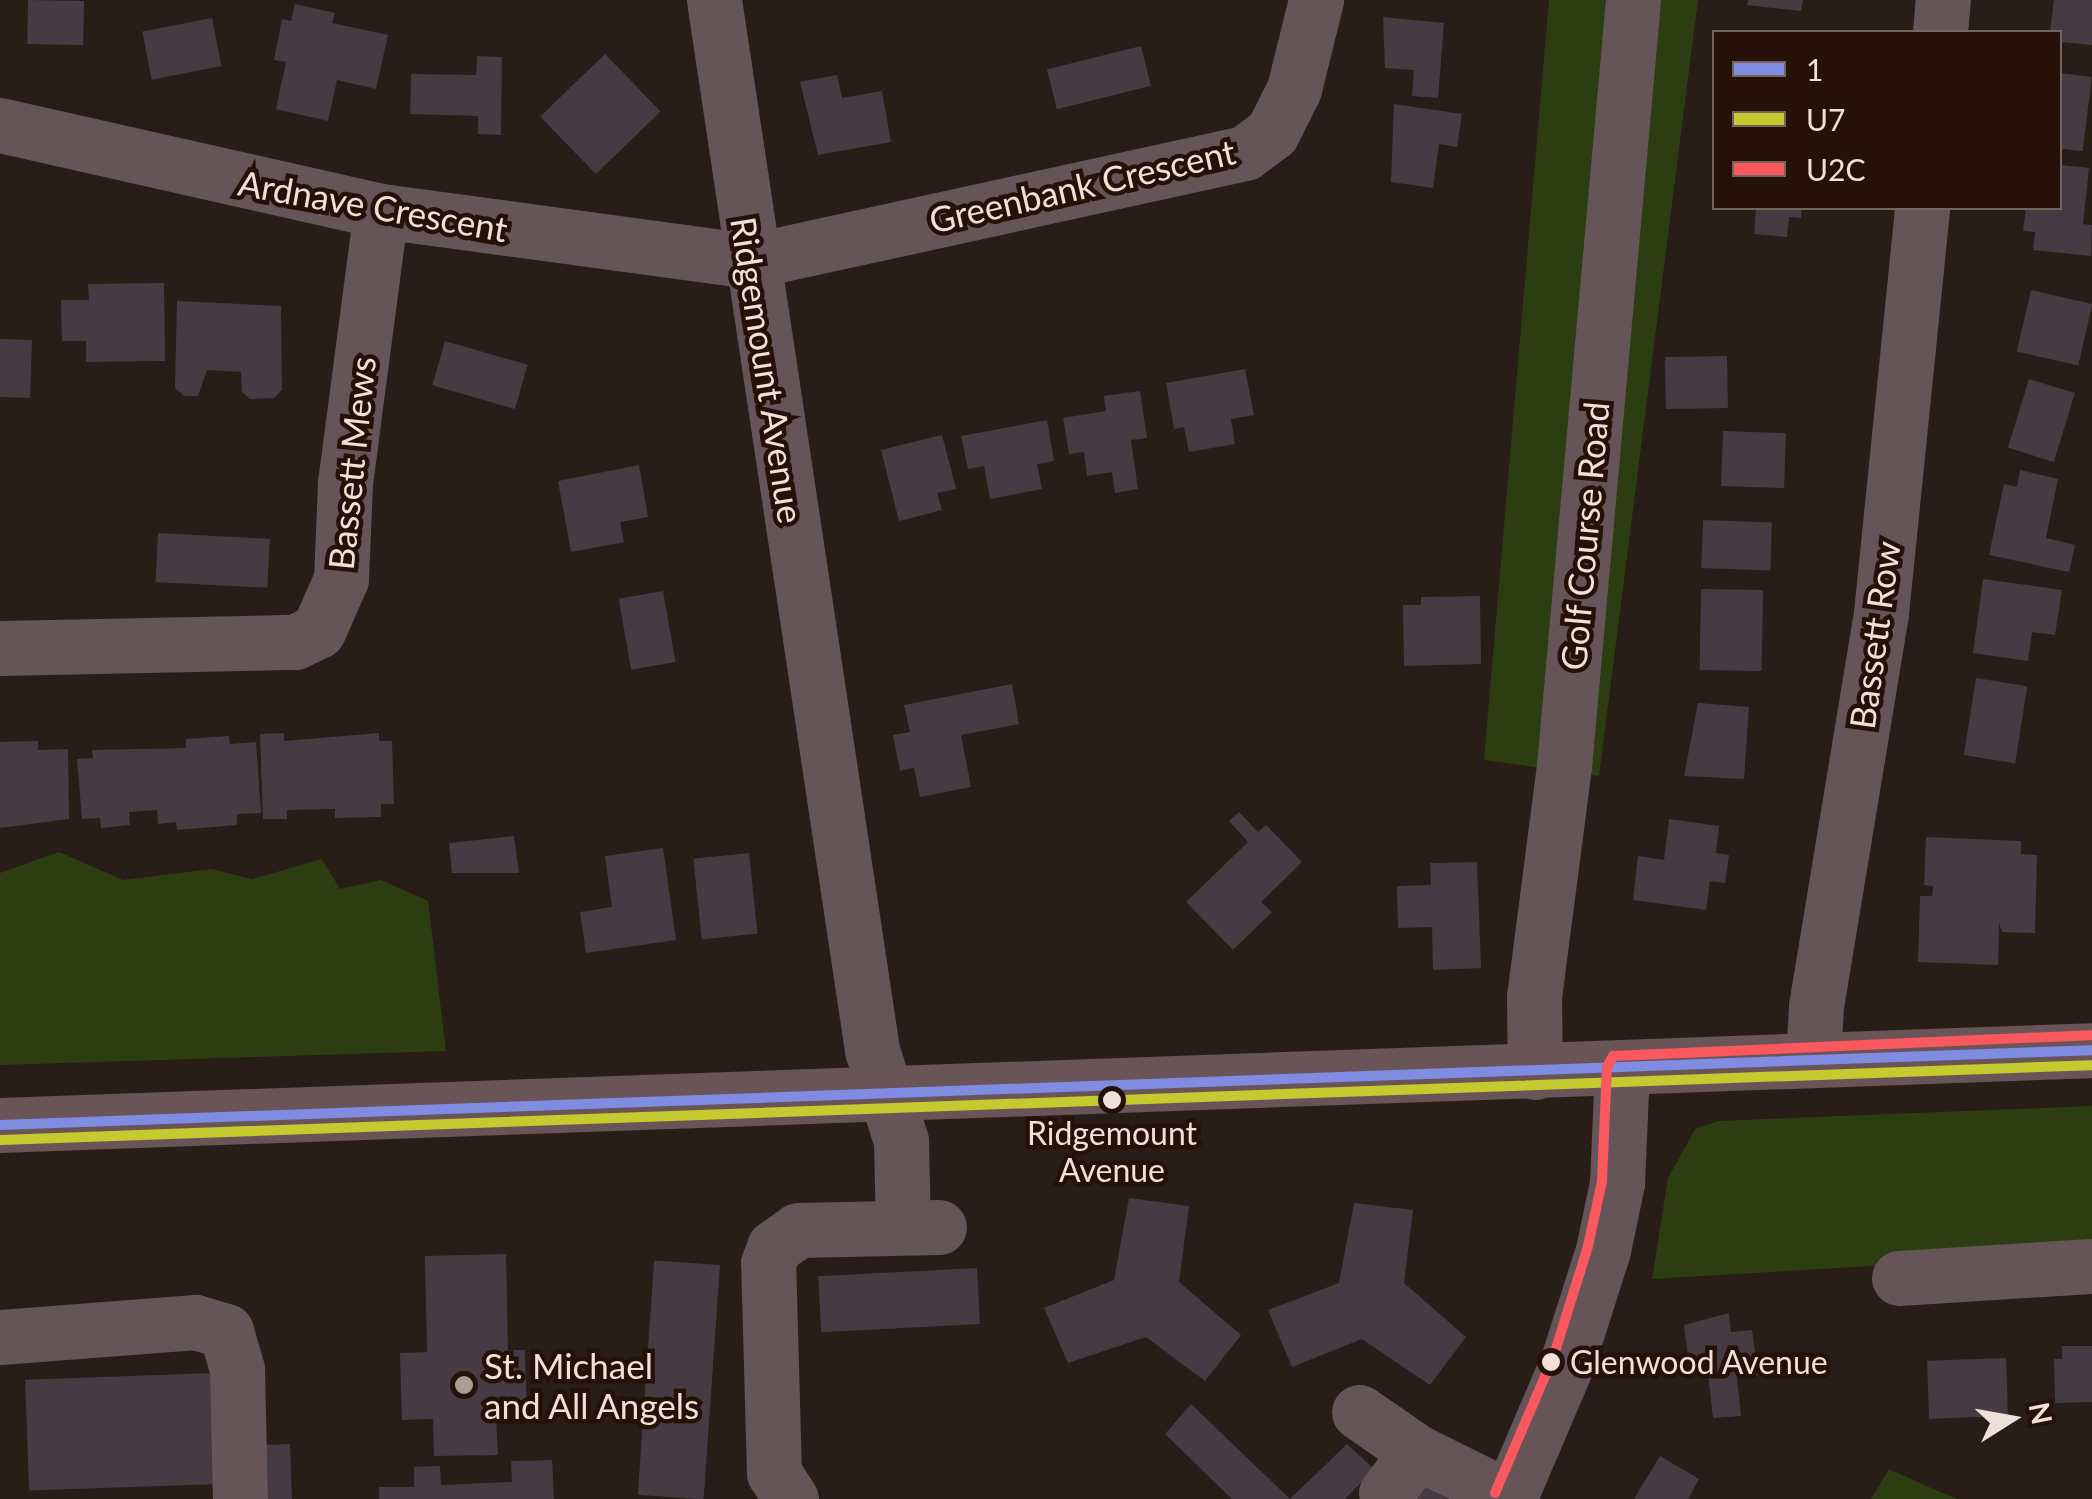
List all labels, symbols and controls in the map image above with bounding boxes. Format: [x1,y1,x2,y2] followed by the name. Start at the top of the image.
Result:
[1712,30,2062,210] legend
[1806,51,1823,87] text: 1
[1806,101,1845,137] text: U7
[925,129,1239,241] street label: Greenbank Crescent
[1806,151,1866,187] text: U2C
[235,161,511,249] street label: Ardnave Crescent
[723,213,813,527] street label: Ridgemount Avenue
[319,354,383,572] street label: Bassett Mews
[1551,400,1617,672] street label: Golf Course Road
[1840,538,1908,732] street label: Bassett Row
[1102,1090,1122,1110] marker: Ridgemount Avenue
[1027,1115,1197,1190] place label: Ridgemount Avenue
[1570,1343,1829,1381] place label: Glenwood Avenue
[484,1344,702,1426] place label: St. Michael and All Angels
[1541,1352,1561,1372] marker: Glenwood Avenue
[1962,1369,2062,1469] north arrow
[453,1374,475,1396] marker: St. Michael and All Angels
[2023,1399,2060,1427] text: N

